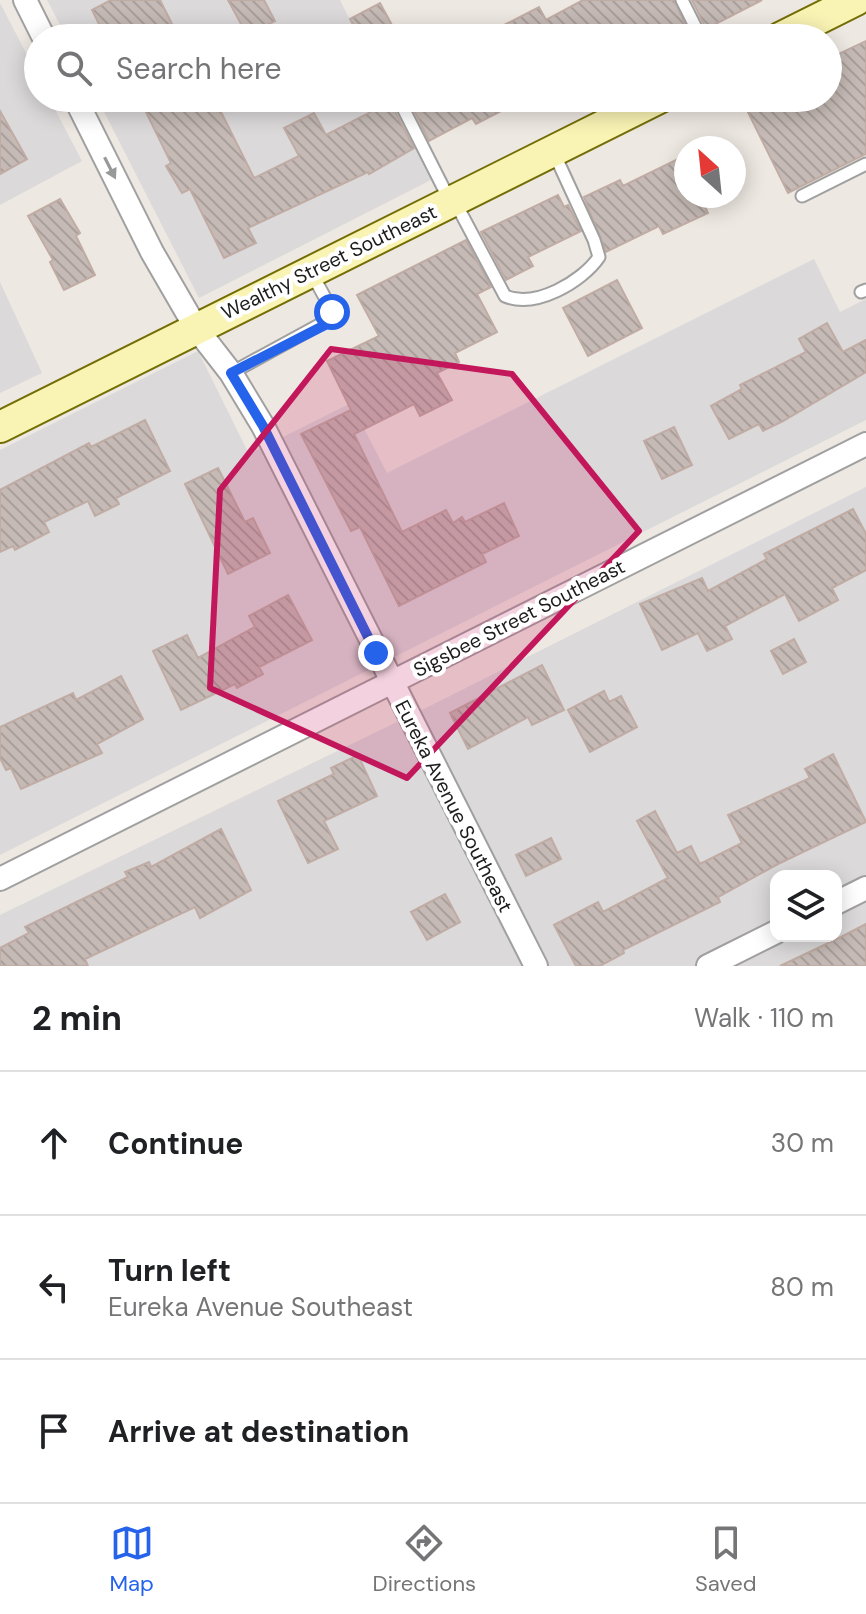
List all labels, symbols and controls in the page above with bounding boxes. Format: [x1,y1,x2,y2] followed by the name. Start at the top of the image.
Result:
[24,24,842,112] search box
[52,46,96,90] icon: search
[116,49,282,88] text: Search here
[674,136,746,208] north arrow
[103,156,116,179] one-way arrow
[217,198,441,326] street label: Wealthy Street Southeast
[314,294,350,330] route start
[409,553,629,683] street label: Sigsbee Street Southeast
[358,635,394,671] route end
[389,696,519,917] street label: Eureka Avenue Southeast
[770,870,842,942] map controls
[770,870,842,942] button: layers
[32,996,122,1041] text: 2 min
[694,1001,834,1035] text: Walk · 110 m
[32,1121,76,1165] icon: ahead
[108,1124,243,1163] text: Continue
[771,1126,834,1160] text: 30 m
[108,1251,231,1290] text: Turn left
[32,1265,76,1309] icon: left
[770,1270,834,1304] text: 80 m
[108,1290,413,1324] text: Eureka Avenue Southeast
[32,1409,76,1453] icon: arrive
[108,1412,409,1451] text: Arrive at destination
[109,1521,154,1598] tab: Map
[373,1521,476,1598] tab: Directions
[695,1521,757,1598] tab: Saved

